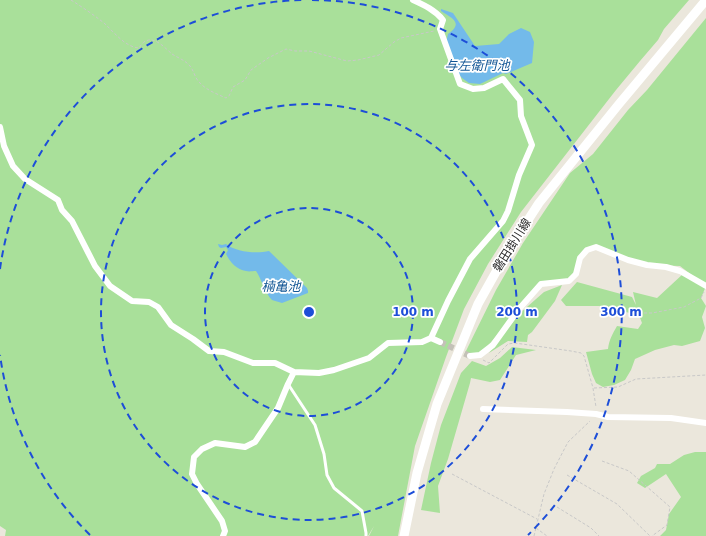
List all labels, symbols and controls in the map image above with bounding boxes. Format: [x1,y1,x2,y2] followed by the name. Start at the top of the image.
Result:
[444,58,511,73] water label: 与左衛門池
[490,216,534,274] street label: 磐田掛川線
[261,279,302,294] water label: 楠亀池
[302,305,316,319] centre of rings
[392,305,434,319] text: 100 m
[496,305,538,319] text: 200 m
[600,305,642,319] text: 300 m

